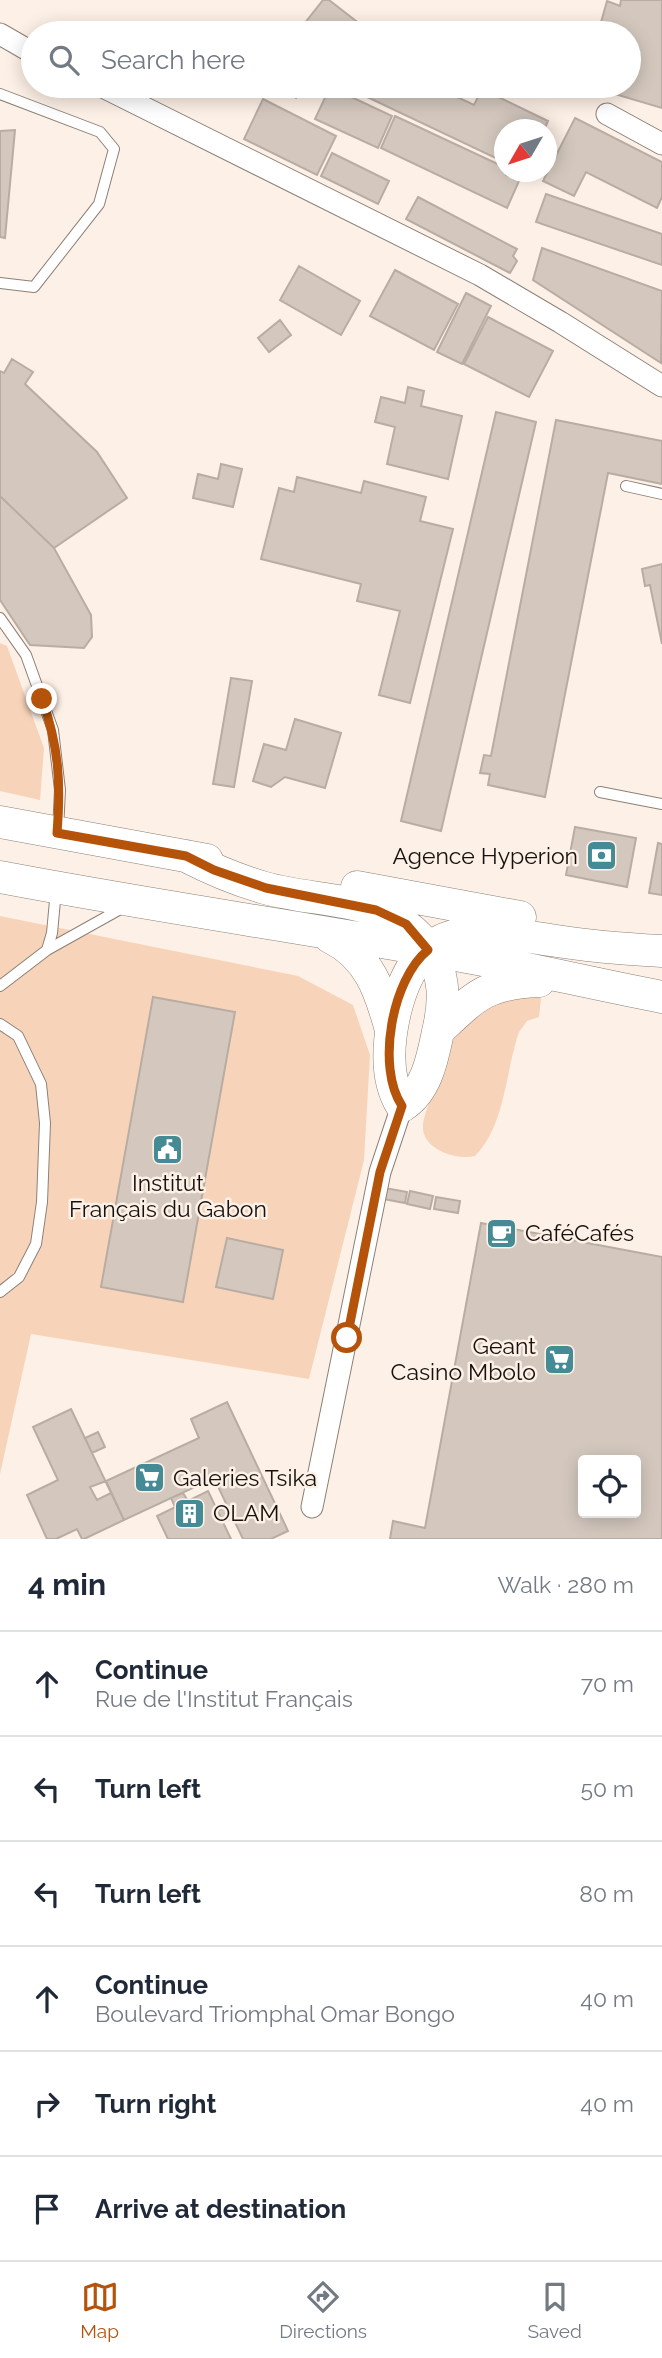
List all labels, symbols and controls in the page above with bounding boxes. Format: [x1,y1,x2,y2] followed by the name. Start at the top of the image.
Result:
[21,21,641,98] search box
[45,41,83,79] icon: search
[101,45,245,75] text: Search here
[494,119,557,182] north arrow
[26,683,57,714] route end
[584,839,618,873] bank icon: Agence Hyperion
[392,842,578,869] place label: Agence Hyperion
[151,1132,185,1166] public building icon: Institut Français du Gabon
[69,1169,267,1222] place label: Institut Français du Gabon
[485,1216,519,1250] cafe icon: CaféCafés
[525,1219,634,1246] place label: CaféCafés
[331,1322,362,1353] route start
[391,1332,536,1385] place label: Geant Casino Mbolo
[542,1342,576,1376] supermarket icon: Geant Casino Mbolo
[578,1455,641,1518] map controls
[578,1455,641,1518] button: locate
[133,1461,167,1495] supermarket icon: Galeries Tsika
[173,1464,317,1491] place label: Galeries Tsika
[173,1496,207,1530] building icon: OLAM
[213,1499,279,1526] place label: OLAM
[28,1567,106,1602] text: 4 min
[497,1571,634,1598] text: Walk · 280 m
[95,1655,208,1685] text: Continue
[28,1665,66,1703] icon: ahead
[581,1670,634,1697] text: 70 m
[95,1685,353,1712] text: Rue de l'Institut Français
[28,1770,66,1808] icon: left
[95,1774,201,1804] text: Turn left
[580,1775,634,1802] text: 50 m
[28,1875,66,1913] icon: left
[95,1879,201,1909] text: Turn left
[579,1880,634,1907] text: 80 m
[95,1970,208,2000] text: Continue
[28,1980,66,2018] icon: ahead
[580,1985,634,2012] text: 40 m
[95,2000,455,2027] text: Boulevard Triomphal Omar Bongo
[28,2085,66,2123] icon: right
[95,2089,216,2119] text: Turn right
[580,2090,634,2117] text: 40 m
[28,2190,66,2228] icon: arrive
[95,2194,346,2224] text: Arrive at destination
[80,2278,119,2342] tab: Map
[279,2278,367,2342] tab: Directions
[527,2278,582,2342] tab: Saved

